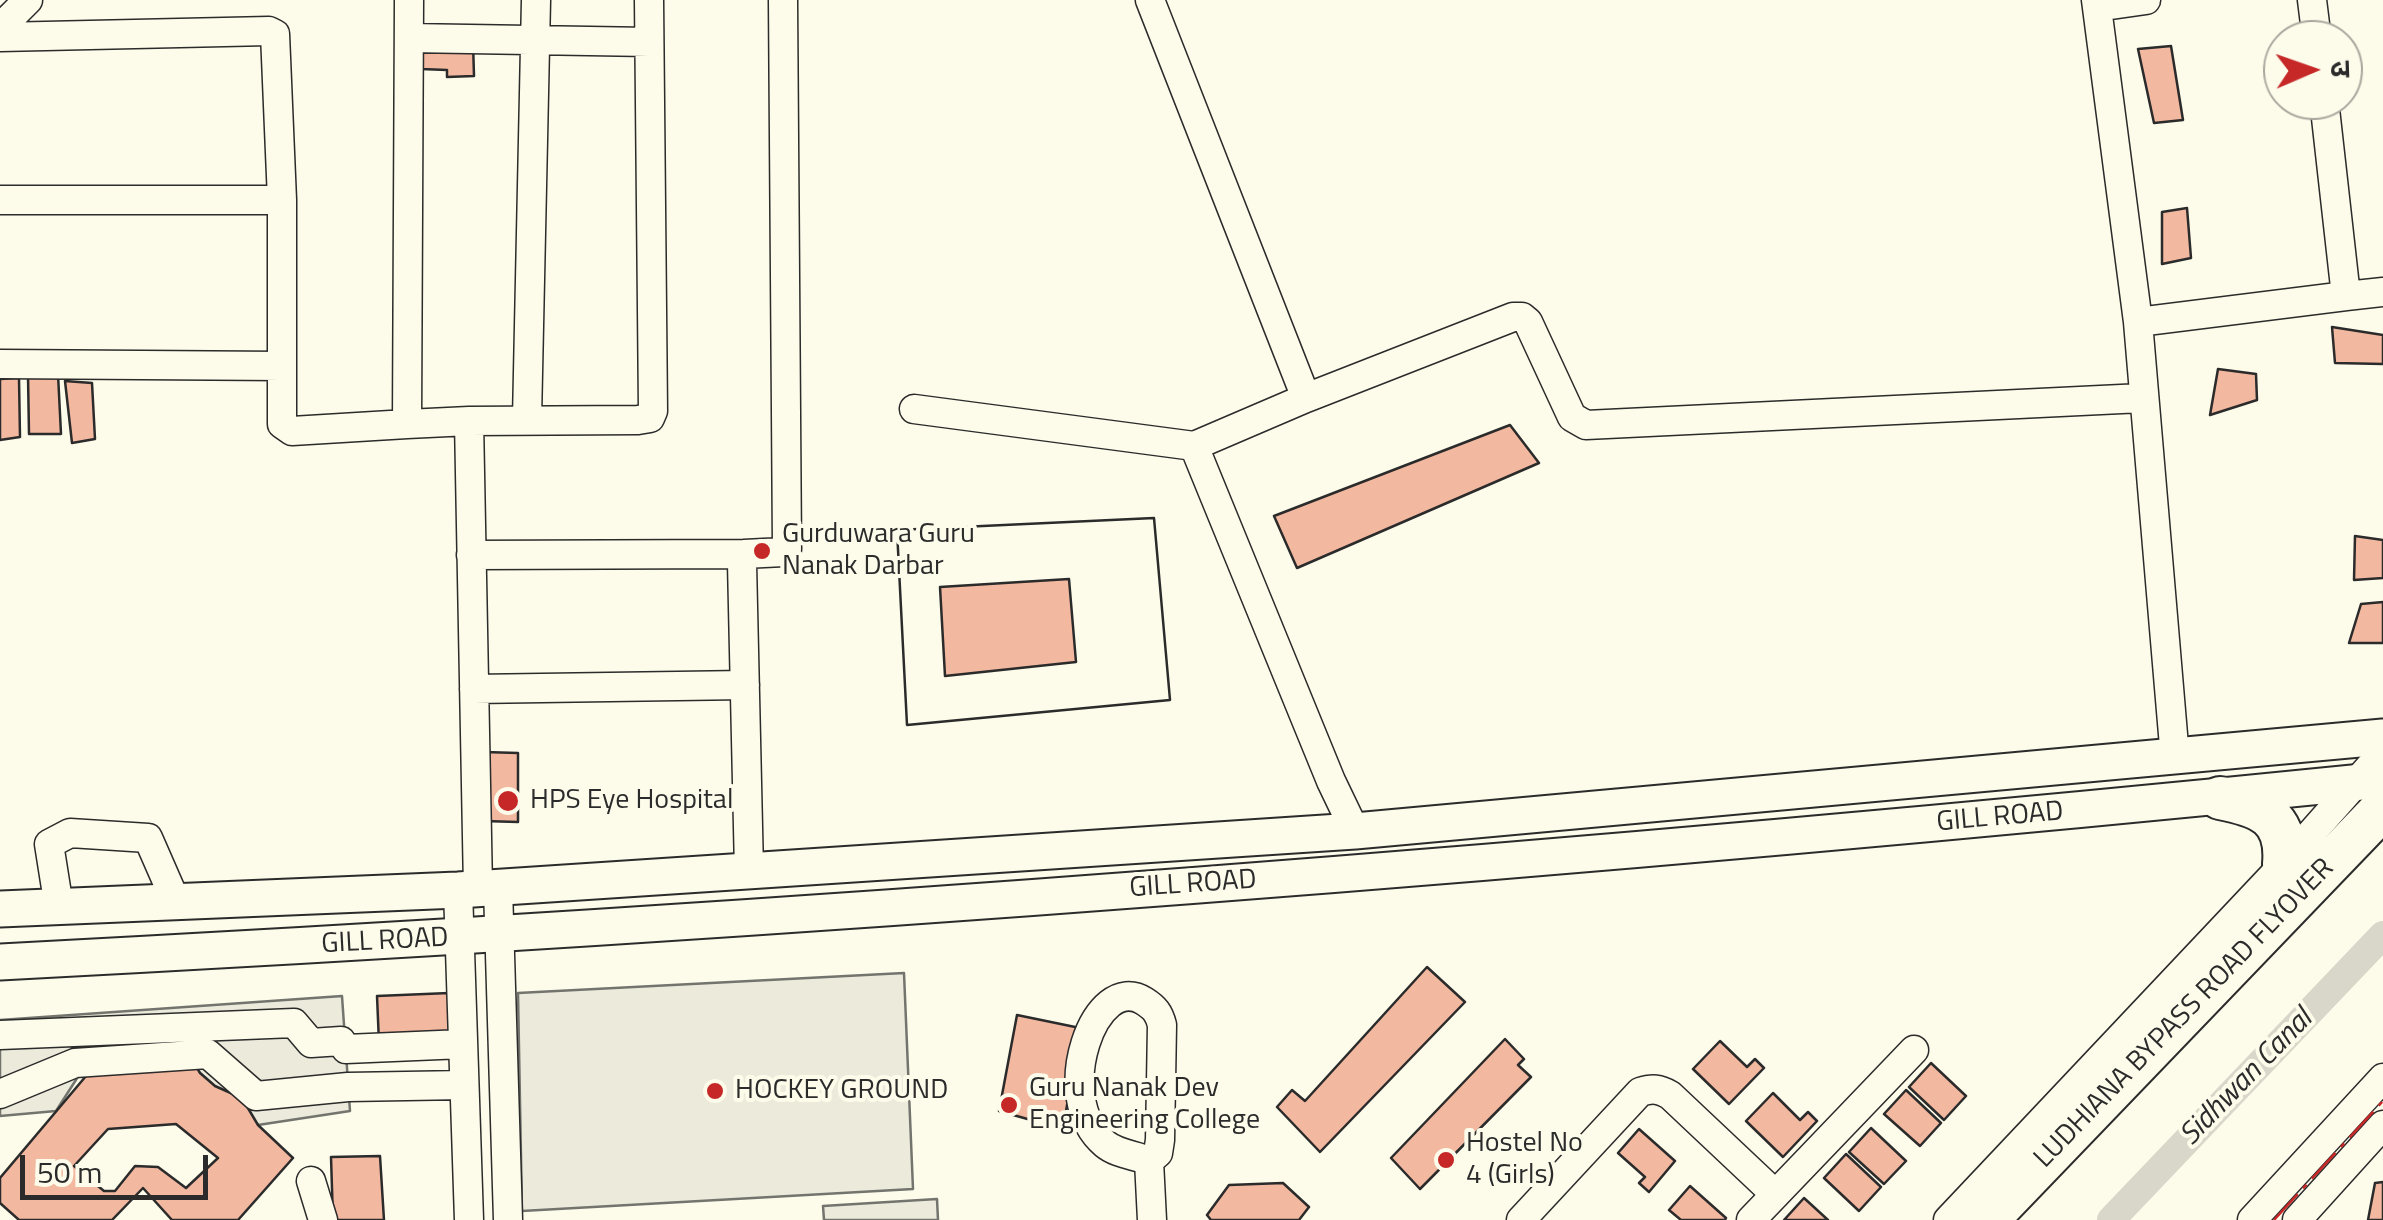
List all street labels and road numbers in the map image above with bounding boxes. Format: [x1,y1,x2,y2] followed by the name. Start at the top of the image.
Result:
[1935,796,2065,840] street label: GILL ROAD
[2028,852,2342,1176] street label: LUDHIANA BYPASS ROAD FLYOVER
[1128,864,1258,906] street label: GILL ROAD
[321,922,449,962] street label: GILL ROAD

